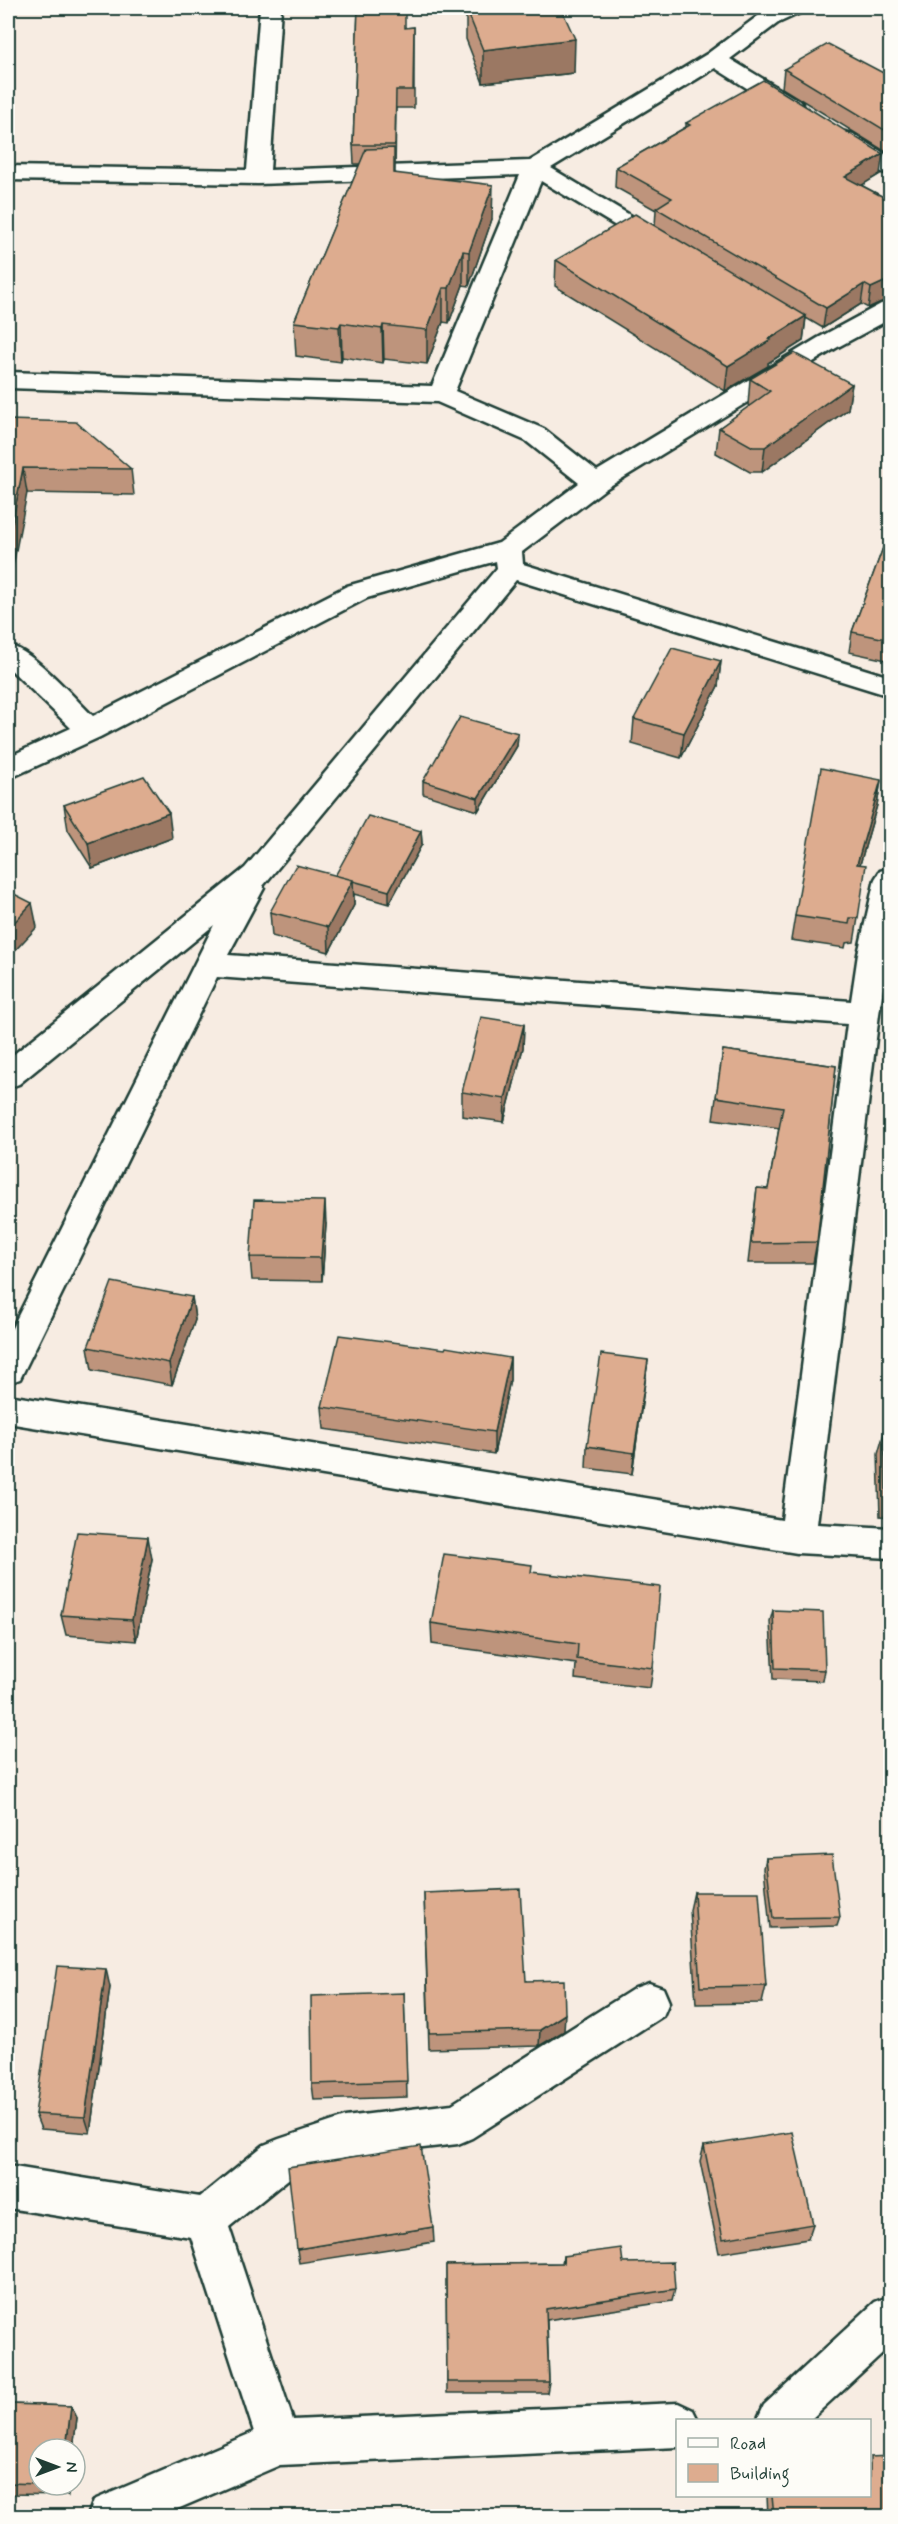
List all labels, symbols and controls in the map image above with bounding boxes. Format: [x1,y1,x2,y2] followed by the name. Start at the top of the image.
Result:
[676,2419,871,2497] legend
[730,2432,766,2456] text: Road
[27,2437,87,2497] north arrow
[60,2462,81,2472] text: N
[730,2462,790,2488] text: Building

